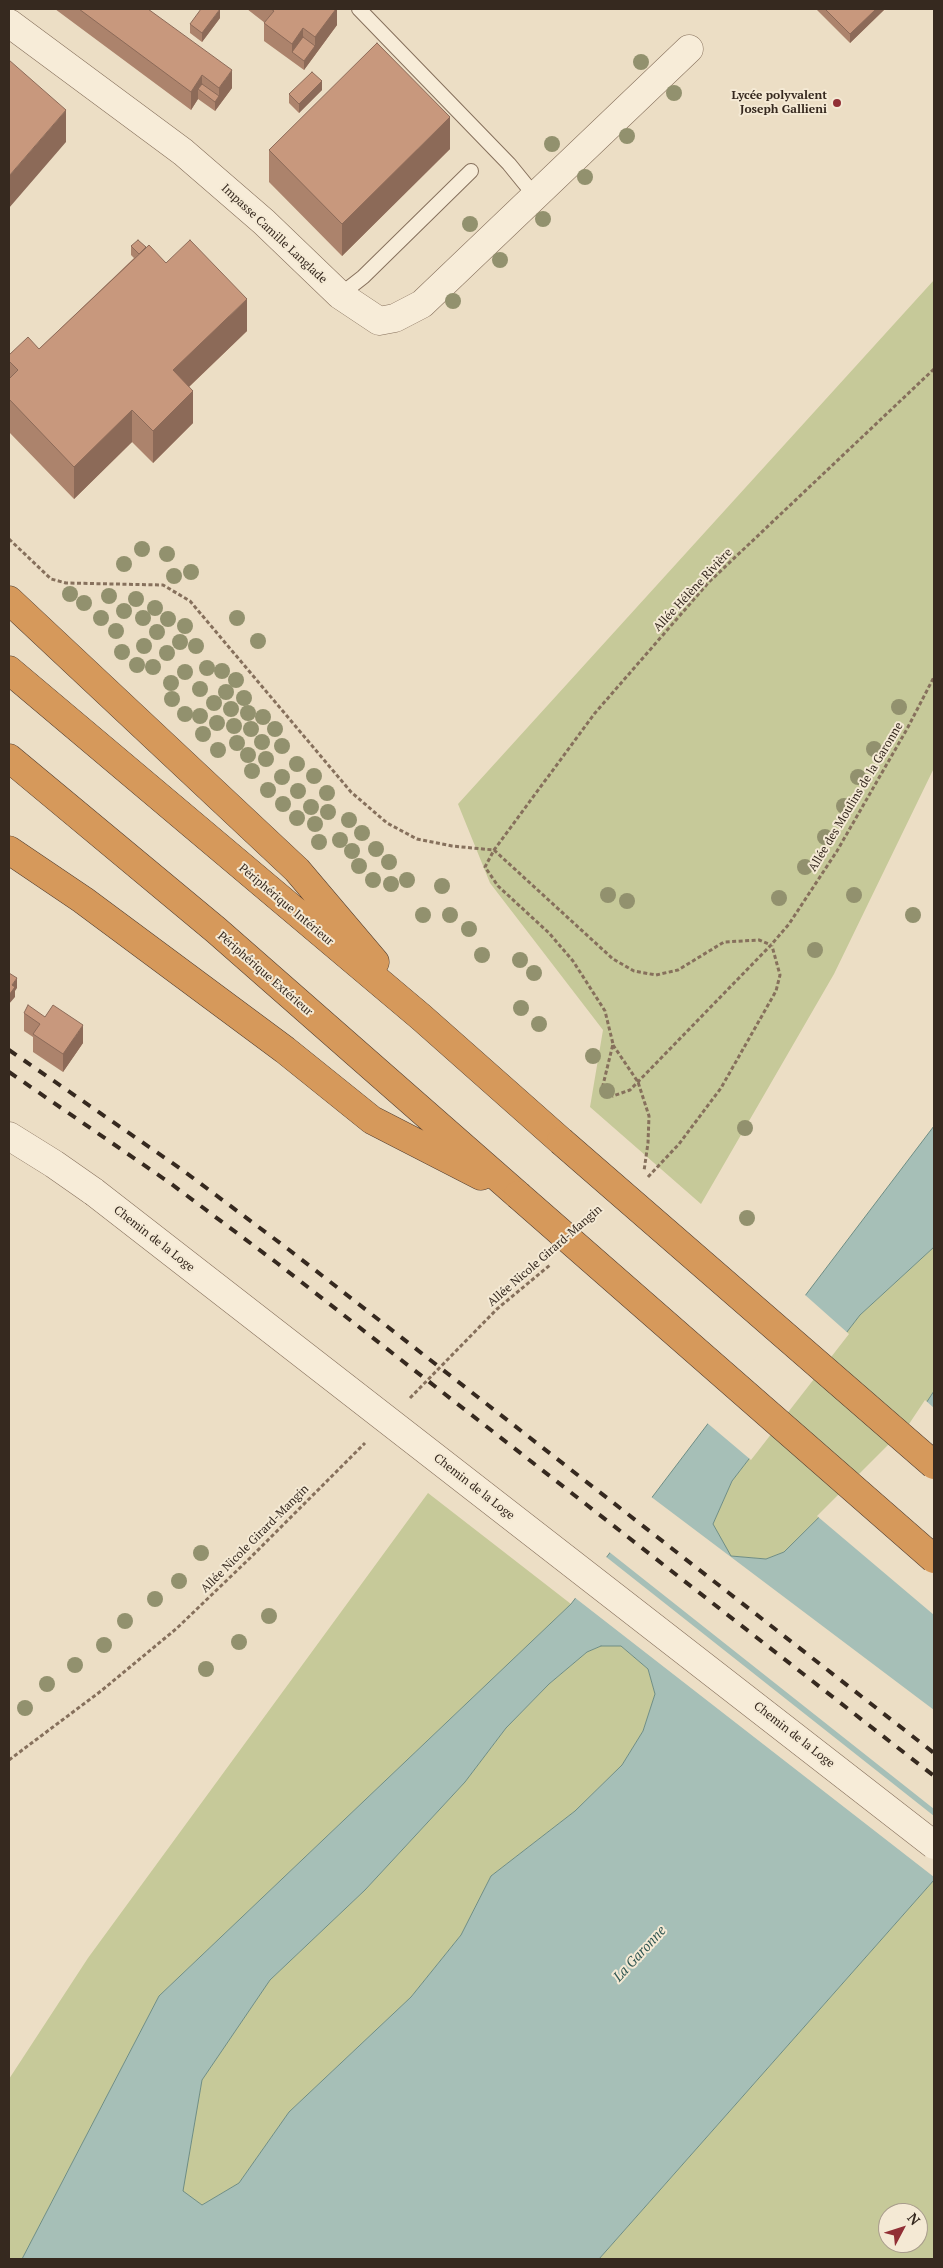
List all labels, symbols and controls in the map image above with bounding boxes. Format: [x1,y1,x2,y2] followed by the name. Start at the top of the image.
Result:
[731,89,827,117] place label: Lycée polyvalent Joseph Gallieni
[831,97,843,109] marker: Lycée polyvalent Joseph Gallieni
[218,181,330,287] street label: Impasse Camille Langlade
[651,545,735,635] street label: Allée Hélène Rivière
[806,720,906,874] street label: Allée des Moulins de la Garonne
[236,861,336,949] street label: Périphérique Intérieur
[215,929,315,1019] street label: Périphérique Extérieur
[485,1202,605,1310] street label: Allée Nicole Girard-Mangin
[111,1203,197,1275] street label: Chemin de la Loge
[431,1451,517,1523] street label: Chemin de la Loge
[198,1482,312,1596] street label: Allée Nicole Girard-Mangin
[751,1699,837,1771] street label: Chemin de la Loge
[610,1923,670,1985] water label: La Garonne
[878,2203,928,2253] north arrow
[903,2209,925,2229] text: N

